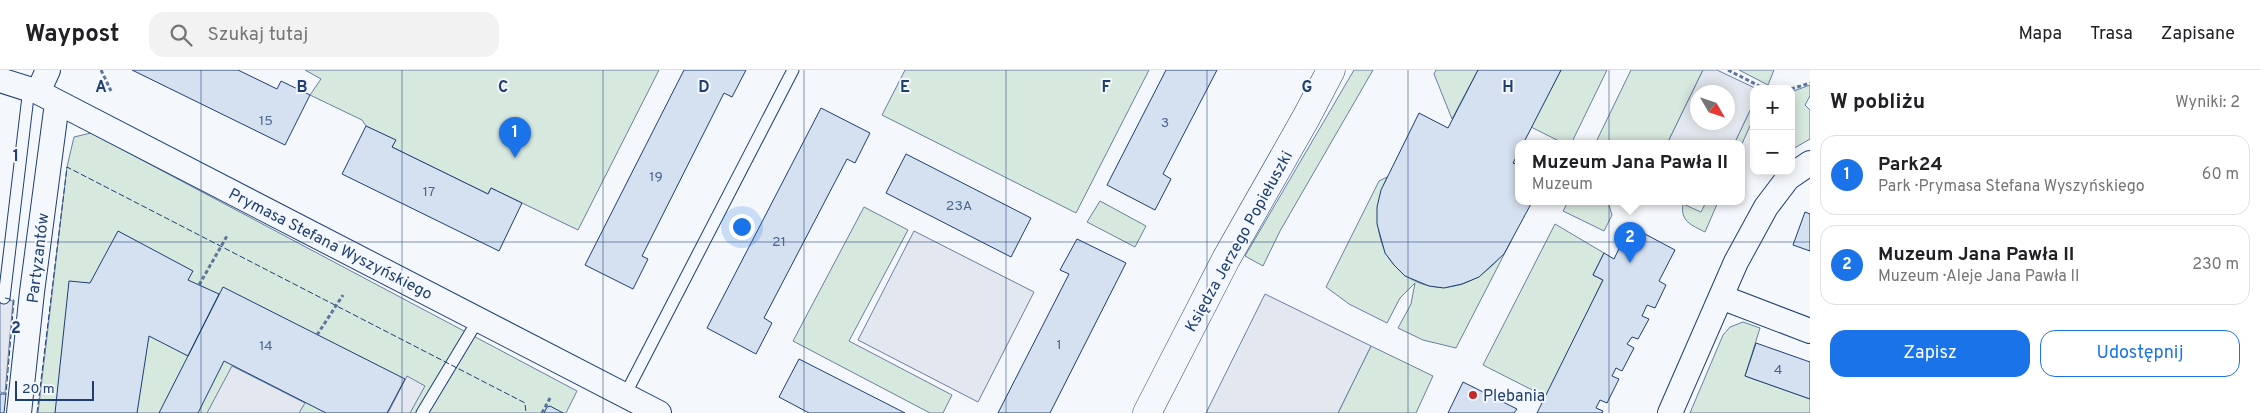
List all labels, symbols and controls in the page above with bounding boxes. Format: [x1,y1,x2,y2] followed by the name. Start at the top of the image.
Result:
[149,12,499,57] search box
[25,20,119,50] text: Waypost
[167,21,195,49] icon: search
[207,23,308,47] text: Szukaj tutaj
[2019,23,2062,46] text: Mapa
[2090,23,2133,46] text: Trasa
[2161,23,2235,46] text: Zapisane
[95,78,107,98] text: A
[296,78,308,98] text: B
[498,78,508,98] text: C
[698,78,710,98] text: D
[900,78,910,98] text: E
[1101,78,1111,98] text: F
[1302,78,1312,98] text: G
[1502,78,1514,98] text: H
[1690,85,1735,130] north arrow
[1750,85,1795,175] map controls
[1750,85,1795,130] button: +
[1830,89,1925,116] text: W pobliżu
[2175,93,2240,113] text: Wyniki: 2
[259,113,273,130] house number: 15
[1161,115,1169,132] house number: 3
[499,117,531,158] pin: 1
[1750,130,1795,175] button: −
[1515,140,1745,205] popup
[13,147,19,167] text: 1
[1182,148,1298,336] street label: Księdza Jerzego Popiełuszki
[1532,151,1728,175] text: Muzeum Jana Pawła II
[1878,153,1943,177] text: Park24
[1844,165,1850,185] text: 1
[2202,165,2239,185] text: 60 m
[649,169,663,186] house number: 19
[1532,175,1593,195] text: Muzeum
[1878,177,2145,197] text: Park · Prymasa Stefana Wyszyńskiego
[423,184,435,201] house number: 17
[225,185,435,305] street label: Prymasa Stefana Wyszyńskiego
[946,198,972,215] house number: 23A
[24,212,54,304] street label: Partyzantów
[729,214,755,240] your location
[1614,222,1646,263] pin: 2
[772,234,786,251] house number: 21
[1878,243,2074,267] text: Muzeum Jana Pawła II
[1842,255,1852,275] text: 2
[2192,255,2239,275] text: 230 m
[1878,267,2080,287] text: Muzeum · Aleje Jana Pawła II
[11,319,21,339] text: 2
[1830,330,2030,377] button: Zapisz
[2040,330,2240,377] button: Udostępnij
[1056,337,1062,354] house number: 1
[259,338,273,355] house number: 14
[1774,362,1782,379] house number: 4
[15,378,94,401] scale bar
[22,381,55,398] text: 20 m
[1483,387,1545,407] place label: Plebania
[1467,389,1479,401] marker: Plebania

